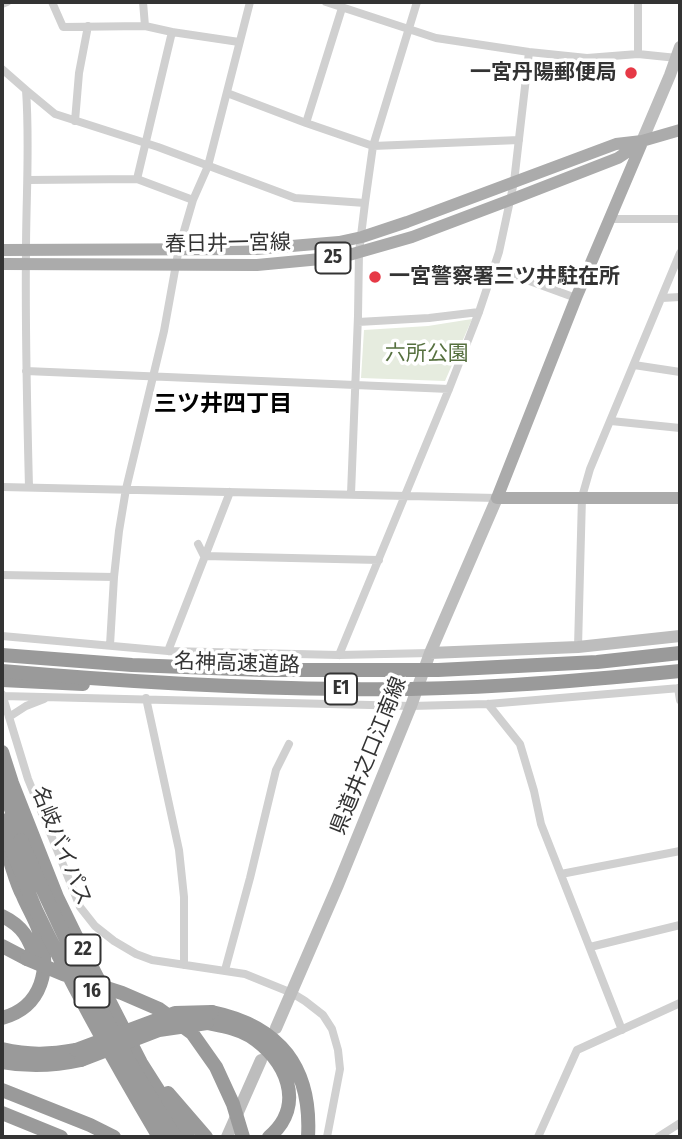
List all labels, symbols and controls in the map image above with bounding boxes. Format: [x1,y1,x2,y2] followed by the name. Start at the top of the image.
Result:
[470,60,617,86] place label: 一宮丹陽郵便局
[623,65,639,81] marker: 一宮丹陽郵便局
[165,230,291,258] street label: 春日井一宮線
[316,242,350,274] road number: 25
[389,264,620,290] place label: 一宮警察署三ツ井駐在所
[367,269,383,285] marker: 一宮警察署三ツ井駐在所
[385,341,469,367] park label: 六所公園
[154,391,292,419] district label: 三ツ井四丁目
[174,649,300,679] street label: 名神高速道路
[326,673,412,839] street label: 県道井之口江南線
[325,674,357,704] road number: E1
[26,783,96,909] street label: 名岐バイパス
[66,934,100,966] road number: 22
[74,976,110,1008] road number: 16

